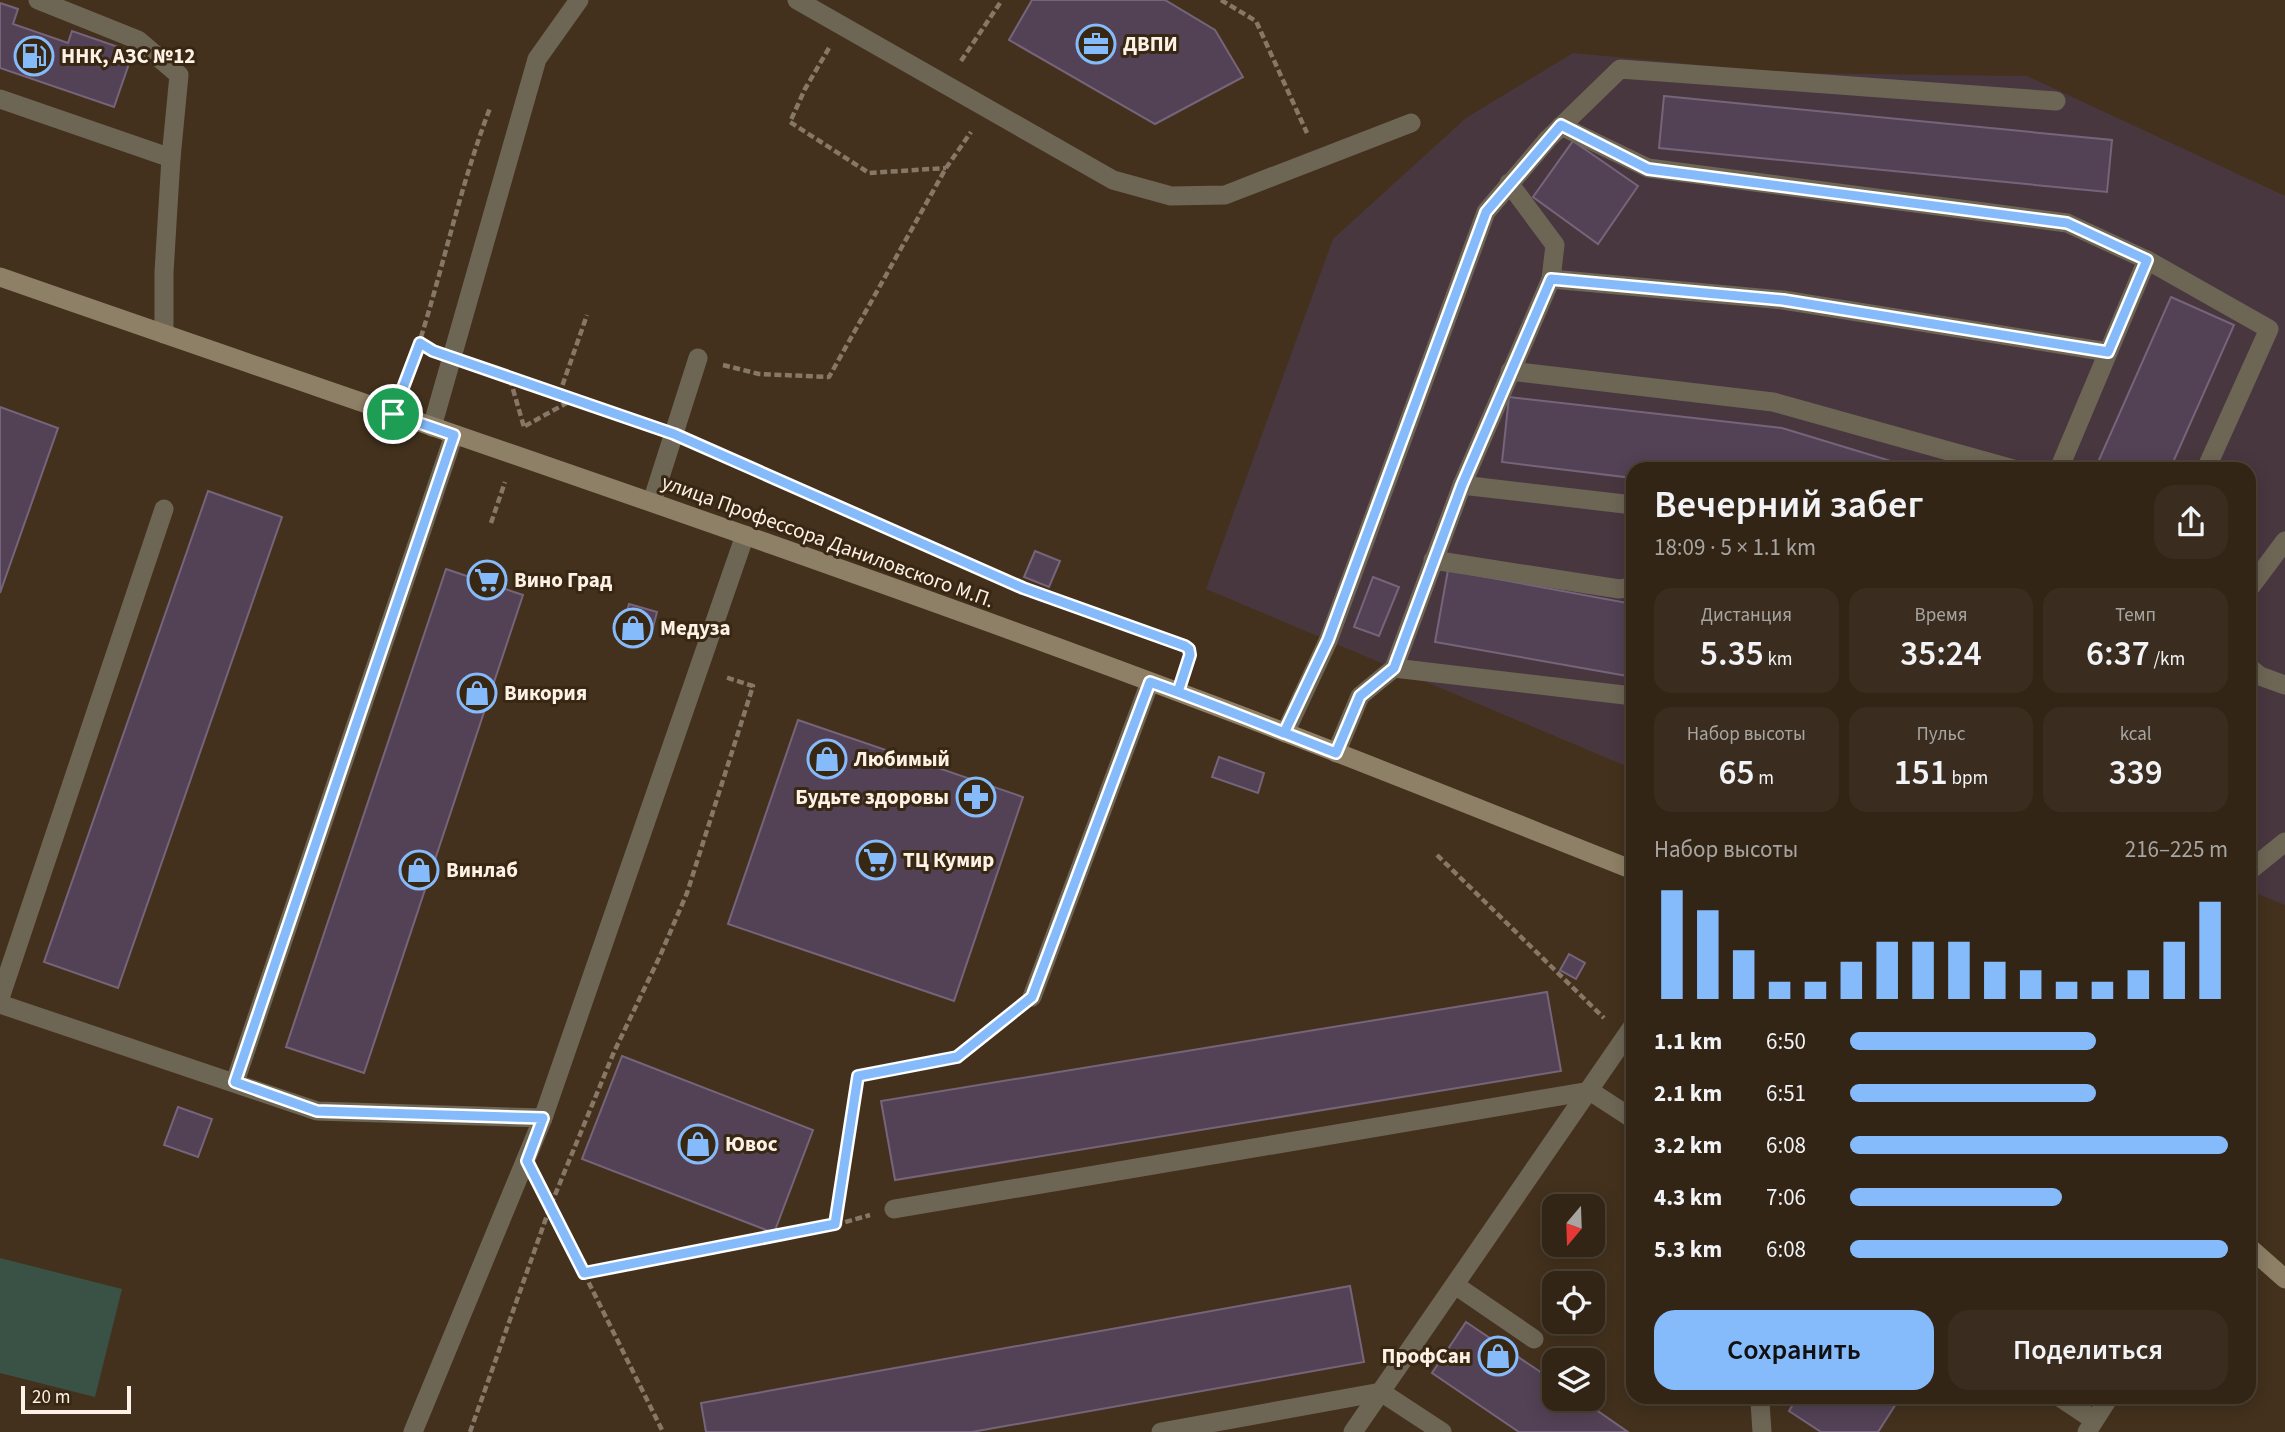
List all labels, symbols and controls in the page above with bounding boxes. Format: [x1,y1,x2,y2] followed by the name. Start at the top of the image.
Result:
[1075,23,1117,65] office icon: ДВПИ
[1123,29,1178,59] place label: ДВПИ
[13,35,55,77] fuel station icon: ННК, АЗС №12
[61,41,195,71] place label: ННК, АЗС №12
[363,384,423,444] pin
[374,395,412,433] icon: arrive
[657,467,999,615] street label: улица Профессора Даниловского М.П.
[1654,478,1923,532] text: Вечерний забег
[2154,485,2228,559] button: share
[1654,531,1816,564] text: 18:09 · 5 × 1.1 km
[466,559,508,601] supermarket icon: Вино Град
[514,565,613,595] place label: Вино Град
[1701,602,1792,629] text: Дистанция
[1915,602,1967,629] text: Время
[2115,602,2156,629] text: Темп
[612,607,654,649] shop icon: Медуза
[660,613,731,643] place label: Медуза
[1700,629,1764,679] text: 5.35
[1900,629,1982,679] text: 35:24
[2086,629,2150,679] text: 6:37
[1764,646,1793,673] text: km
[2150,646,2185,673] text: /km
[456,672,498,714] shop icon: Викория
[504,678,587,708] place label: Викория
[1687,721,1806,748] text: Набор высоты
[1916,721,1966,748] text: Пульс
[2120,721,2152,748] text: kcal
[806,738,848,780] shop icon: Любимый
[853,744,950,774] place label: Любимый
[1719,748,1755,798] text: 65
[1894,748,1948,798] text: 151
[2109,748,2163,798] text: 339
[1755,765,1774,792] text: m
[1948,765,1988,792] text: bpm
[955,776,997,818] pharmacy icon: Будьте здоровы
[795,782,949,812] place label: Будьте здоровы
[1654,833,1798,866] text: Набор высоты
[2125,833,2228,866] text: 216–225 m
[855,839,897,881] supermarket icon: ТЦ Кумир
[903,845,994,875] place label: ТЦ Кумир
[398,849,440,891] shop icon: Винлаб
[446,855,518,885] place label: Винлаб
[1654,1025,1722,1058] text: 1.1 km
[1766,1025,1806,1058] text: 6:50
[1654,1077,1722,1110] text: 2.1 km
[1766,1077,1806,1110] text: 6:51
[677,1123,719,1165] shop icon: Ювос
[725,1129,778,1159] place label: Ювос
[1654,1129,1722,1162] text: 3.2 km
[1766,1129,1806,1162] text: 6:08
[1654,1181,1722,1214] text: 4.3 km
[1766,1181,1806,1214] text: 7:06
[1542,1194,1605,1256] north arrow
[1542,1194,1605,1411] map controls
[1654,1233,1722,1266] text: 5.3 km
[1766,1233,1806,1266] text: 6:08
[1542,1271,1605,1334] button: locate
[1654,1310,1934,1390] button: Сохранить
[1948,1310,2228,1390] button: Поделиться
[1477,1335,1519,1377] shop icon: ПрофСан
[1382,1341,1471,1371] place label: ПрофСан
[1542,1348,1605,1411] button: layers
[21,1383,131,1415] scale bar
[32,1384,70,1411] text: 20 m

